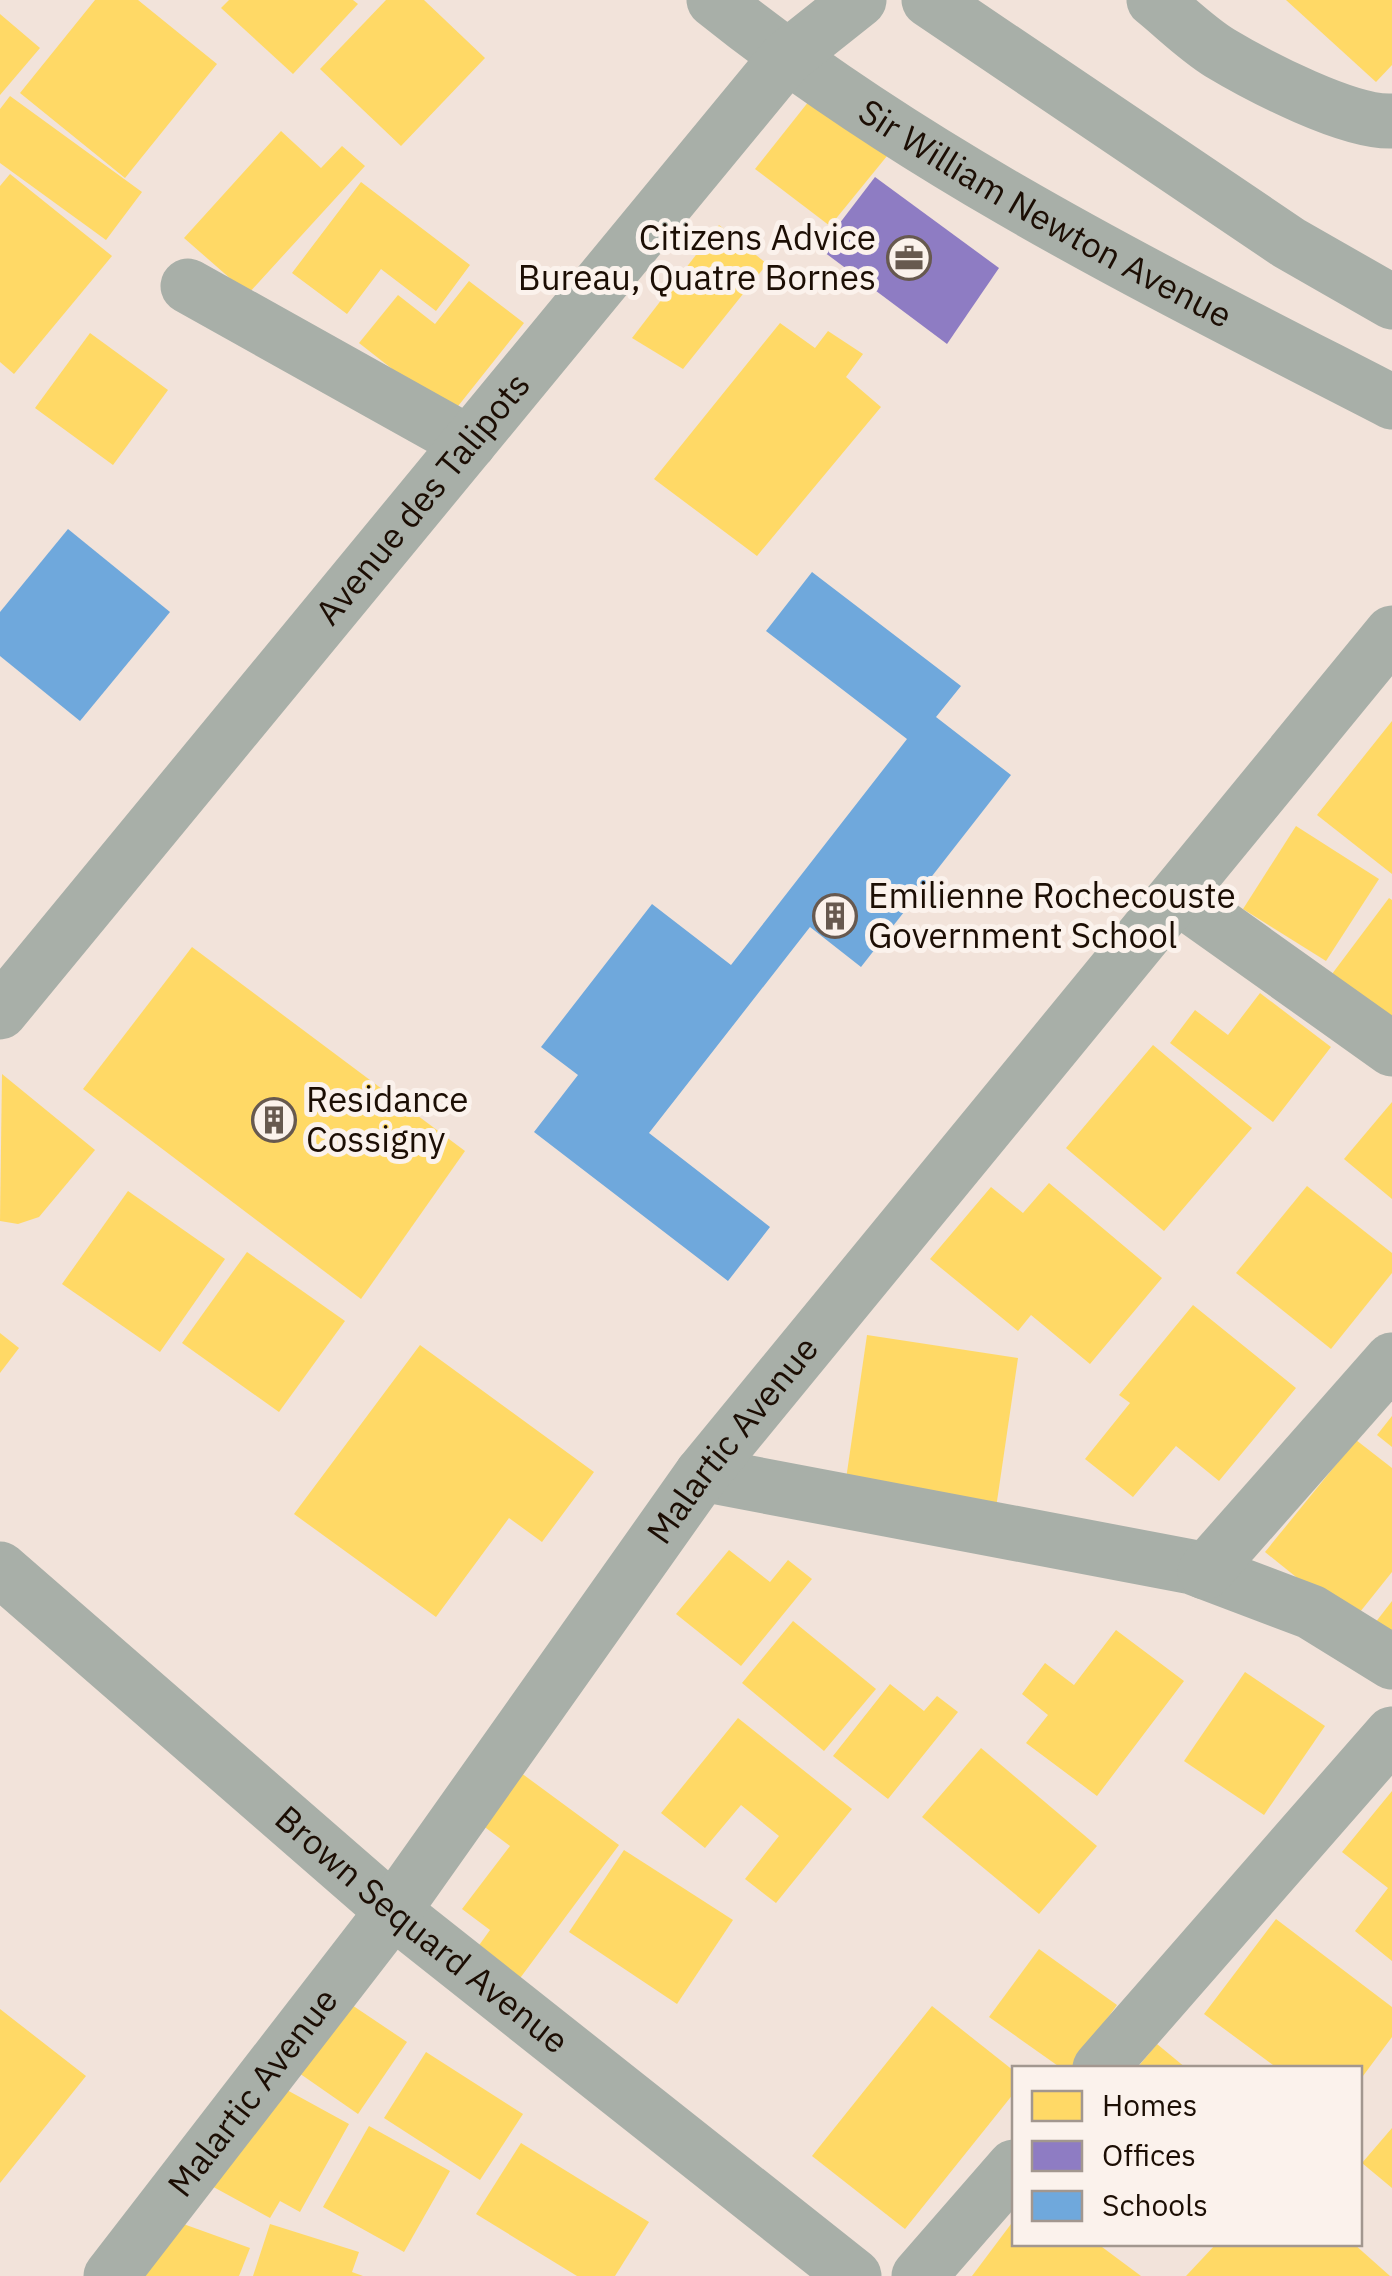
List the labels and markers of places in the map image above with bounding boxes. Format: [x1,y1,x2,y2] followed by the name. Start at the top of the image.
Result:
[518,214,876,300] place label: Citizens Advice Bureau, Quatre Bornes
[886,235,932,281] office icon: Citizens Advice Bureau, Quatre Bornes
[868,872,1236,958] place label: Emilienne Rochecouste Government School
[812,893,858,939] building icon: Emilienne Rochecouste Government School
[306,1076,468,1162] place label: Residance Cossigny
[251,1097,297,1143] building icon: Residance Cossigny

